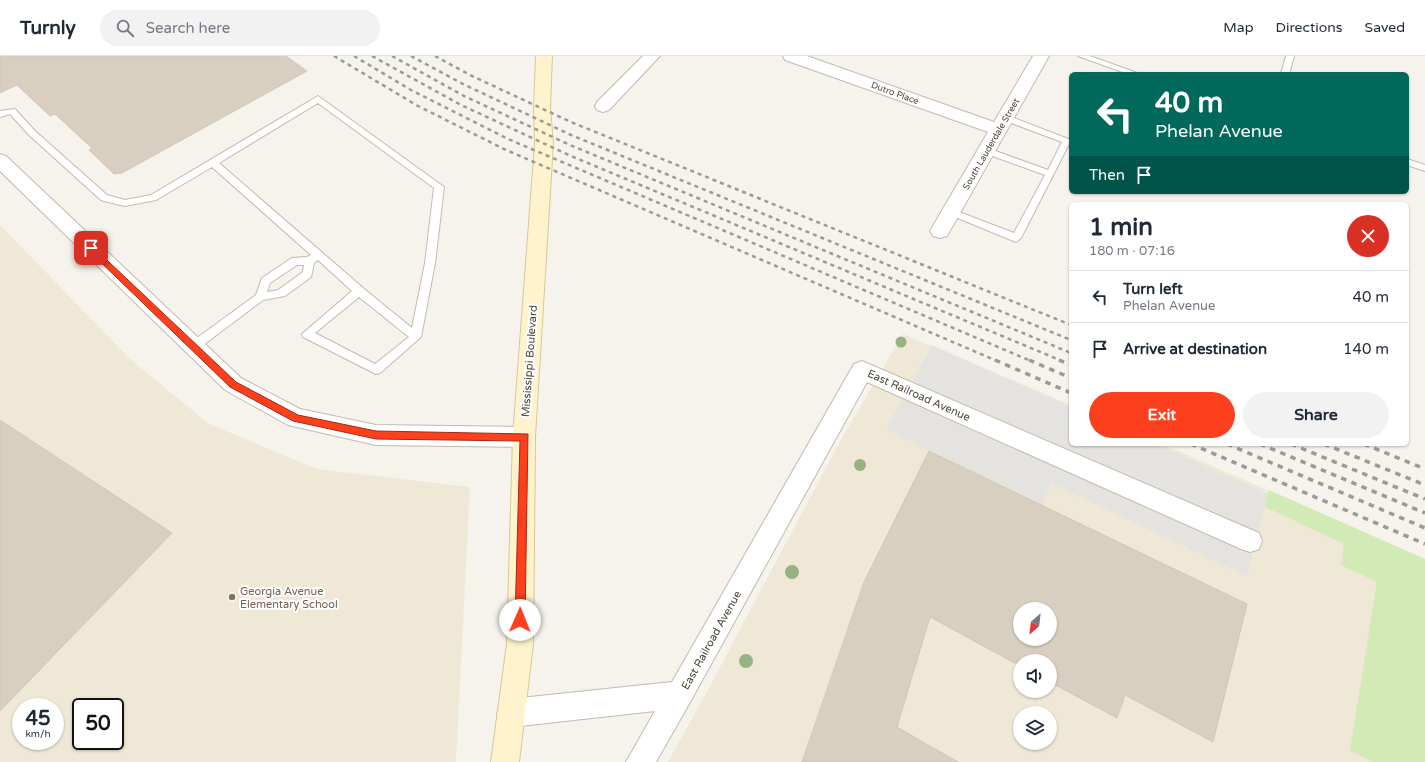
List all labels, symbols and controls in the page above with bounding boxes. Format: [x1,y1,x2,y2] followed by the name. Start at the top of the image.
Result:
[100,10,380,46] search box
[20,17,76,39] text: Turnly
[114,17,136,39] icon: search
[146,19,230,37] text: Search here
[1223,19,1254,36] text: Map
[1276,19,1343,36] text: Directions
[1365,19,1405,36] text: Saved
[870,80,920,107] street label: Dutro Place
[1155,86,1223,120] text: 40 m
[1089,88,1141,140] icon: left
[961,96,1022,192] street label: South Lauderdale Street
[1155,120,1283,142] text: Phelan Avenue
[1133,164,1155,186] icon: arrive
[1089,166,1125,184] text: Then
[1089,213,1153,242] text: 1 min
[1347,215,1389,257] button: close
[74,231,108,265] pin
[80,237,102,259] icon: arrive
[1089,243,1175,259] text: 180 m · 07:16
[1123,280,1183,298] text: Turn left
[1089,286,1111,308] icon: left
[1352,288,1389,306] text: 40 m
[1123,298,1215,314] text: Phelan Avenue
[519,305,540,417] street label: Mississippi Boulevard
[1089,338,1111,360] icon: arrive
[1123,340,1267,358] text: Arrive at destination
[1343,340,1389,358] text: 140 m
[865,367,972,424] street label: East Railroad Avenue
[1089,392,1235,438] button: Exit
[1243,392,1389,438] button: Share
[240,585,338,611] place label: Georgia Avenue Elementary School
[679,589,744,692] street label: East Railroad Avenue
[227,592,237,602] marker: Georgia Avenue Elementary School
[499,599,541,641] position arrow
[1013,602,1057,646] north arrow
[1013,602,1057,750] map controls
[1013,654,1057,698] button: sound
[72,698,124,750] speed limit sign: 50
[1013,706,1057,750] button: layers
[25,707,51,731] text: 45
[25,728,51,740] text: km/h

